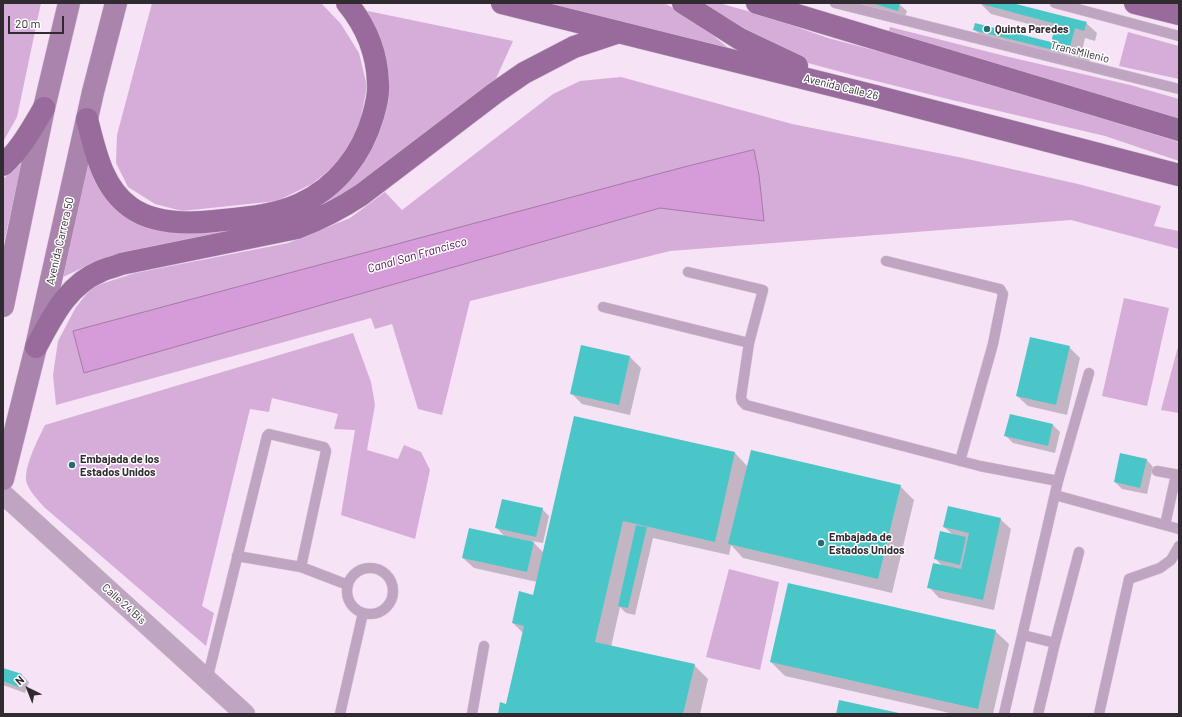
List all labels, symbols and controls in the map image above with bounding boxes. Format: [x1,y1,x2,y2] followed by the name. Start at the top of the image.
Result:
[10,8,66,34] scale bar
[15,16,41,30] text: 20 m
[995,22,1069,36] place label: Quinta Paredes
[982,24,992,34] marker: Quinta Paredes
[1049,38,1111,66] street label: TransMilenio
[802,71,880,103] street label: Avenida Calle 26
[43,196,77,286] street label: Avenida Carrera 50
[366,234,468,276] water label: Canal San Francisco
[80,452,159,478] place label: Embajada de los Estados Unidos
[67,460,77,470] marker: Embajada de los Estados Unidos
[829,530,905,556] place label: Embajada de Estados Unidos
[816,538,826,548] marker: Embajada de Estados Unidos
[99,581,149,627] street label: Calle 24 Bis
[8,669,48,709] north arrow
[12,673,27,687] text: N

